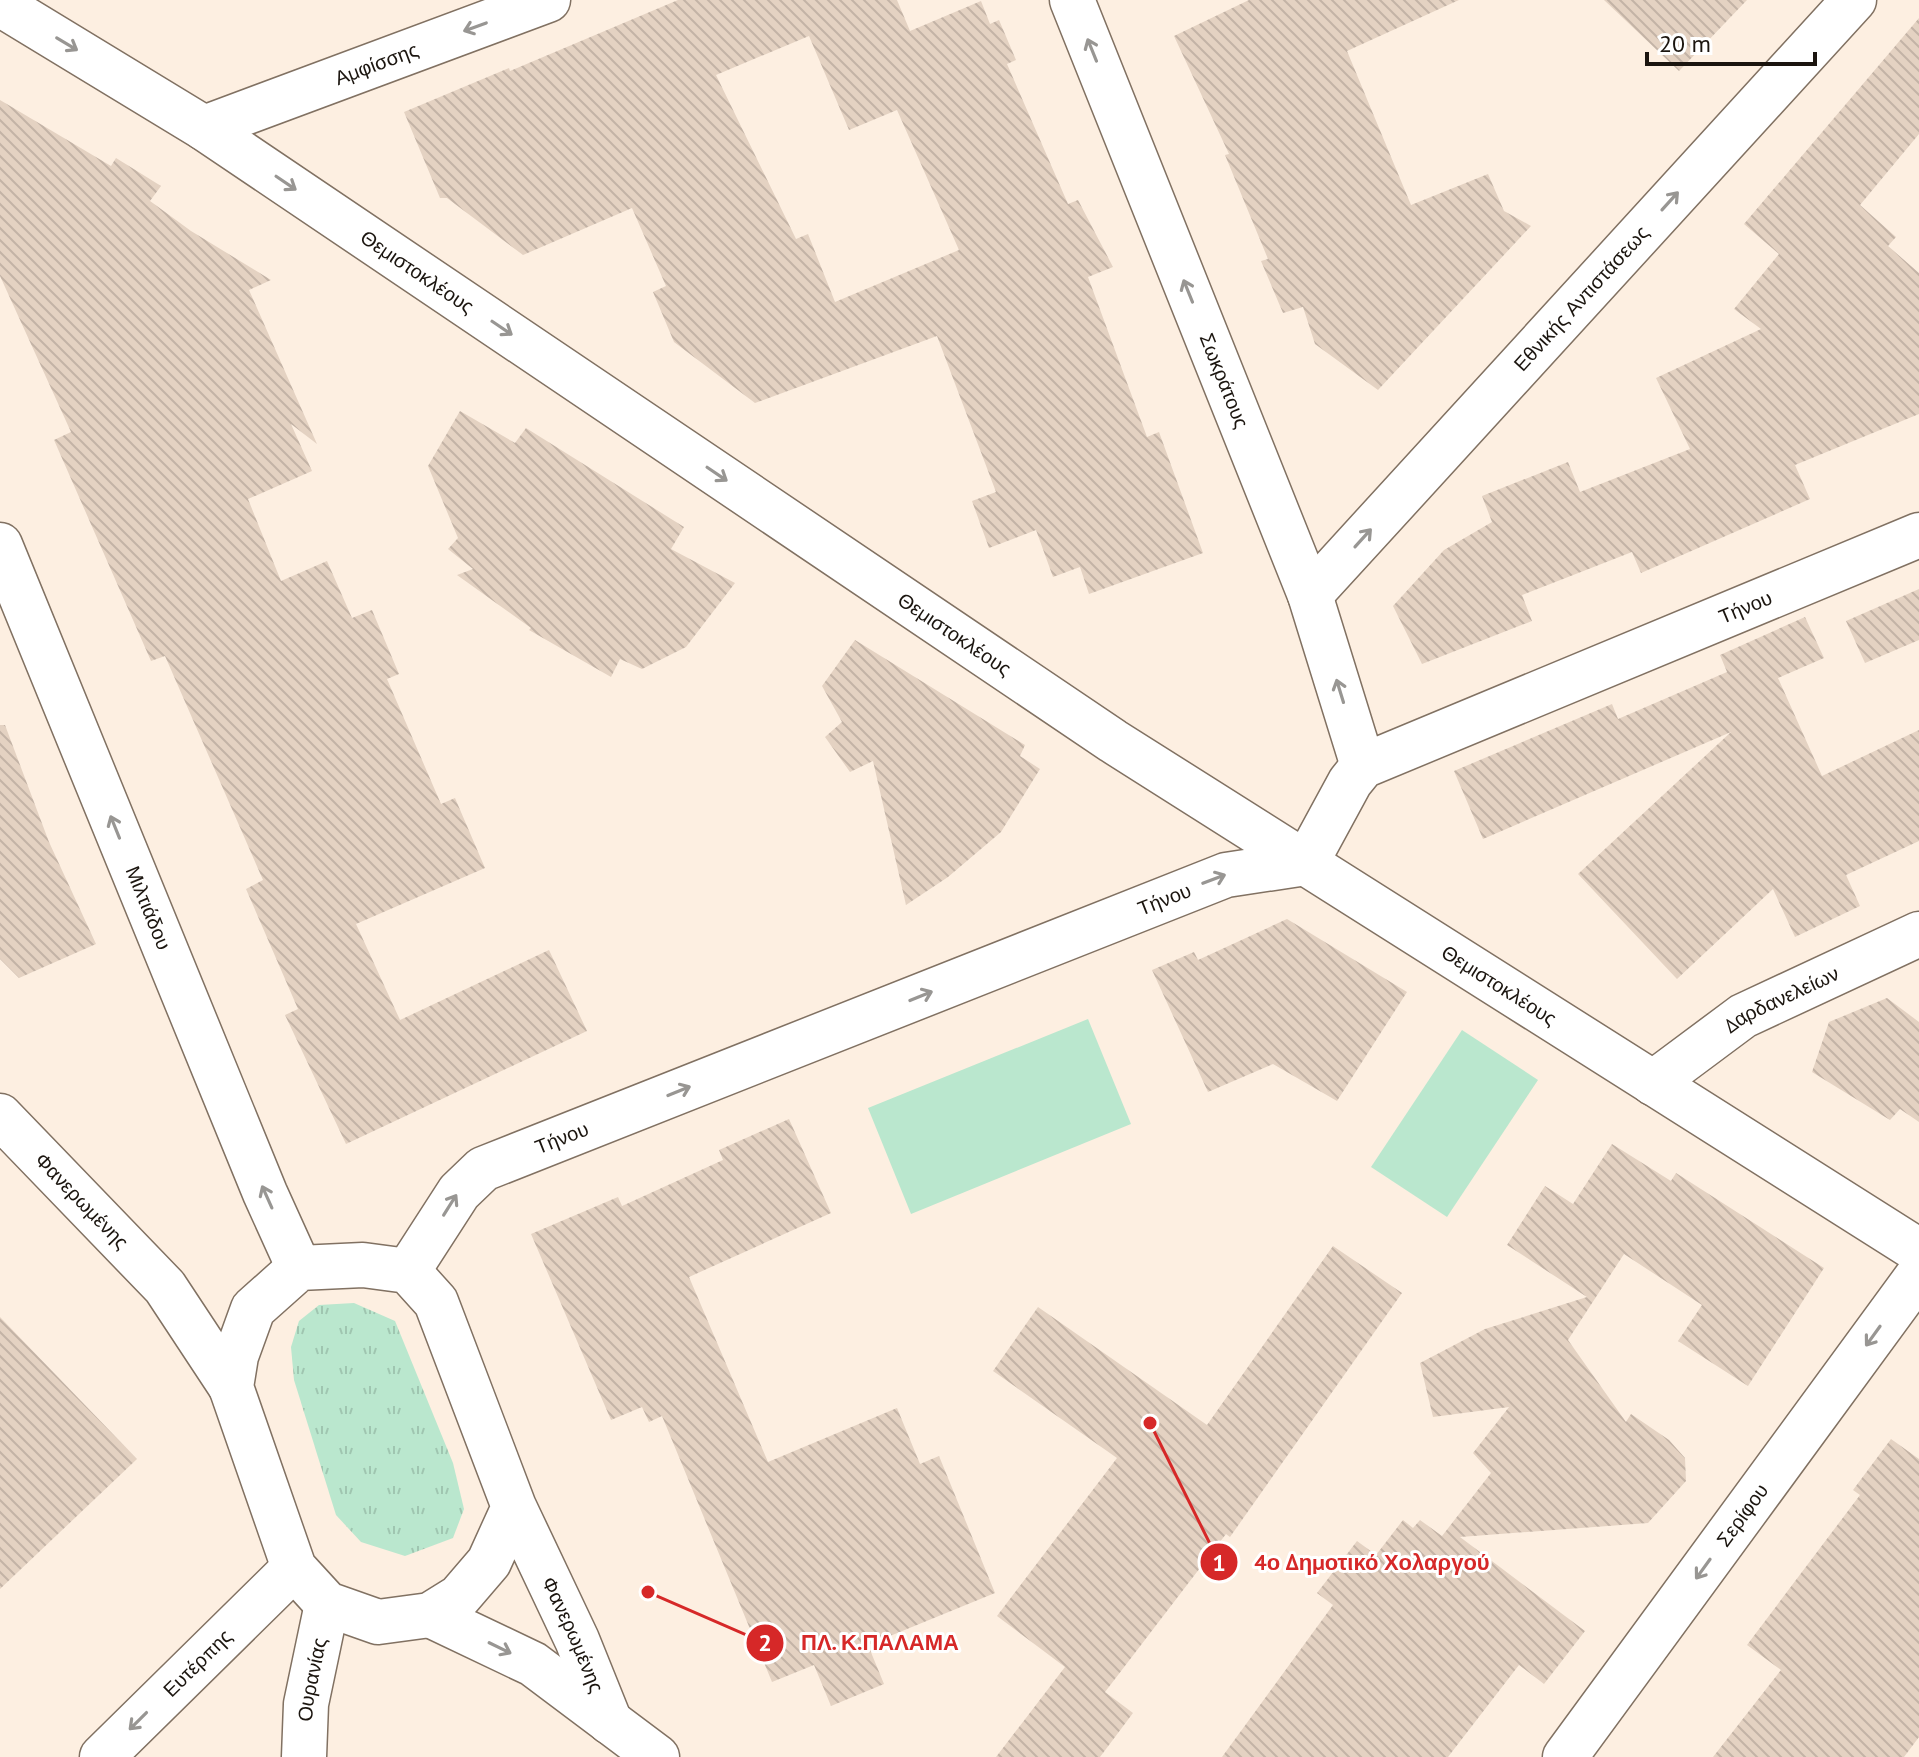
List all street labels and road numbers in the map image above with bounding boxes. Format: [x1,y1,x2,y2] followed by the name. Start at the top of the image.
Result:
[331,36,422,91] street label: Αμφίσσης
[1508,220,1655,377] street label: Εθνικής Αντιστάσεως
[355,224,479,320] street label: Θεμιστοκλέους
[1194,329,1255,432] street label: Σωκράτους
[1715,585,1776,630] street label: Τήνου
[893,587,1017,682] street label: Θεμιστοκλέους
[120,862,177,954] street label: Μιλτιάδου
[1134,877,1195,922] street label: Τήνου
[1436,939,1562,1032] street label: Θεμιστοκλέους
[1719,960,1843,1039] street label: Δαρδανελείων
[531,1116,592,1160] street label: Τήνου
[29,1147,135,1255] street label: Φανερωμένης
[1711,1478,1774,1552] street label: Σερίφου
[536,1572,610,1697] street label: Φανερωμένης
[158,1623,238,1703] street label: Ευτέρπης
[292,1635,333,1722] street label: Ουρανίας

